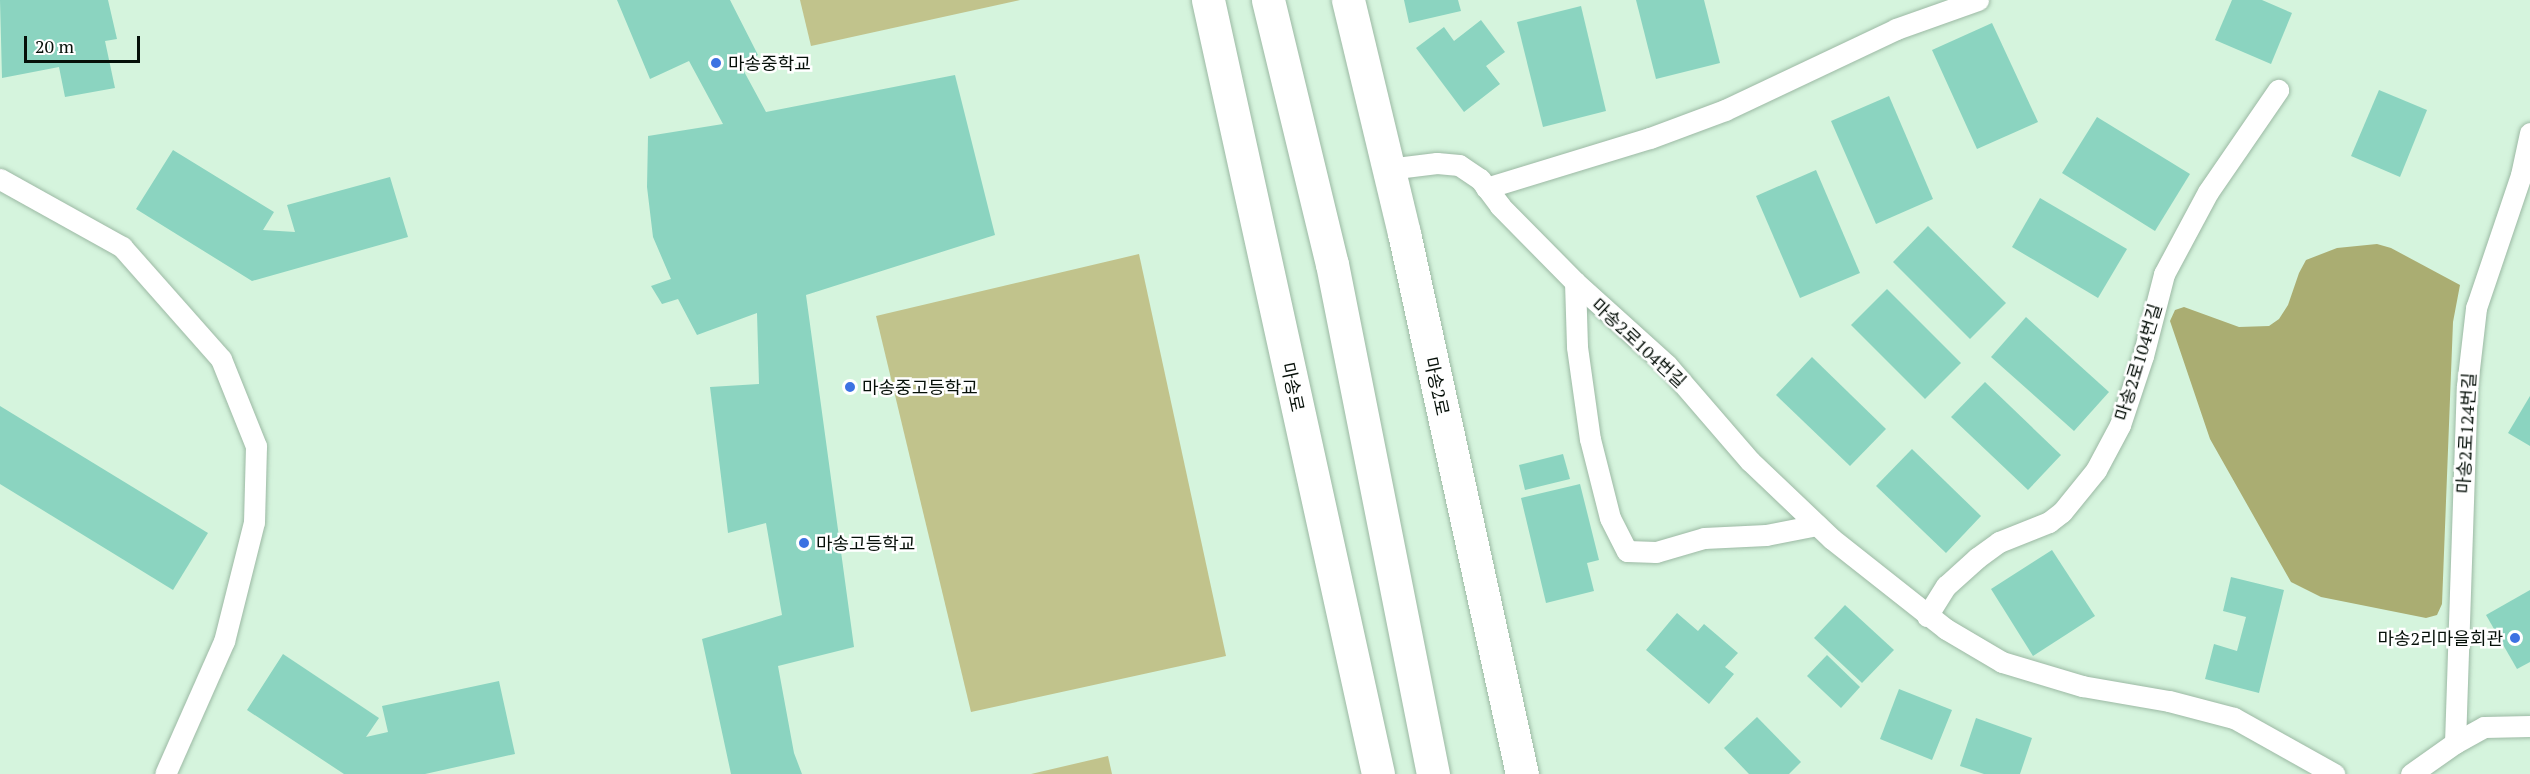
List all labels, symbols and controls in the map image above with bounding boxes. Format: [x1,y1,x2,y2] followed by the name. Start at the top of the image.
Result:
[27,24,142,62] scale bar
[35,34,74,58] text: 20 m
[728,52,811,74] place label: 마송중학교
[709,56,723,70] marker: 마송중학교
[1587,294,1691,392] street label: 마송2로104번길
[2110,301,2166,423] street label: 마송2로104번길
[1420,355,1454,417] street label: 마송2로
[1277,360,1309,414] street label: 마송로
[2452,372,2480,494] street label: 마송2로124번길
[862,376,978,398] place label: 마송중고등학교
[843,380,857,394] marker: 마송중고등학교
[816,532,915,554] place label: 마송고등학교
[797,536,811,550] marker: 마송고등학교
[2377,627,2503,649] place label: 마송2리마을회관
[2508,631,2522,645] marker: 마송2리마을회관

